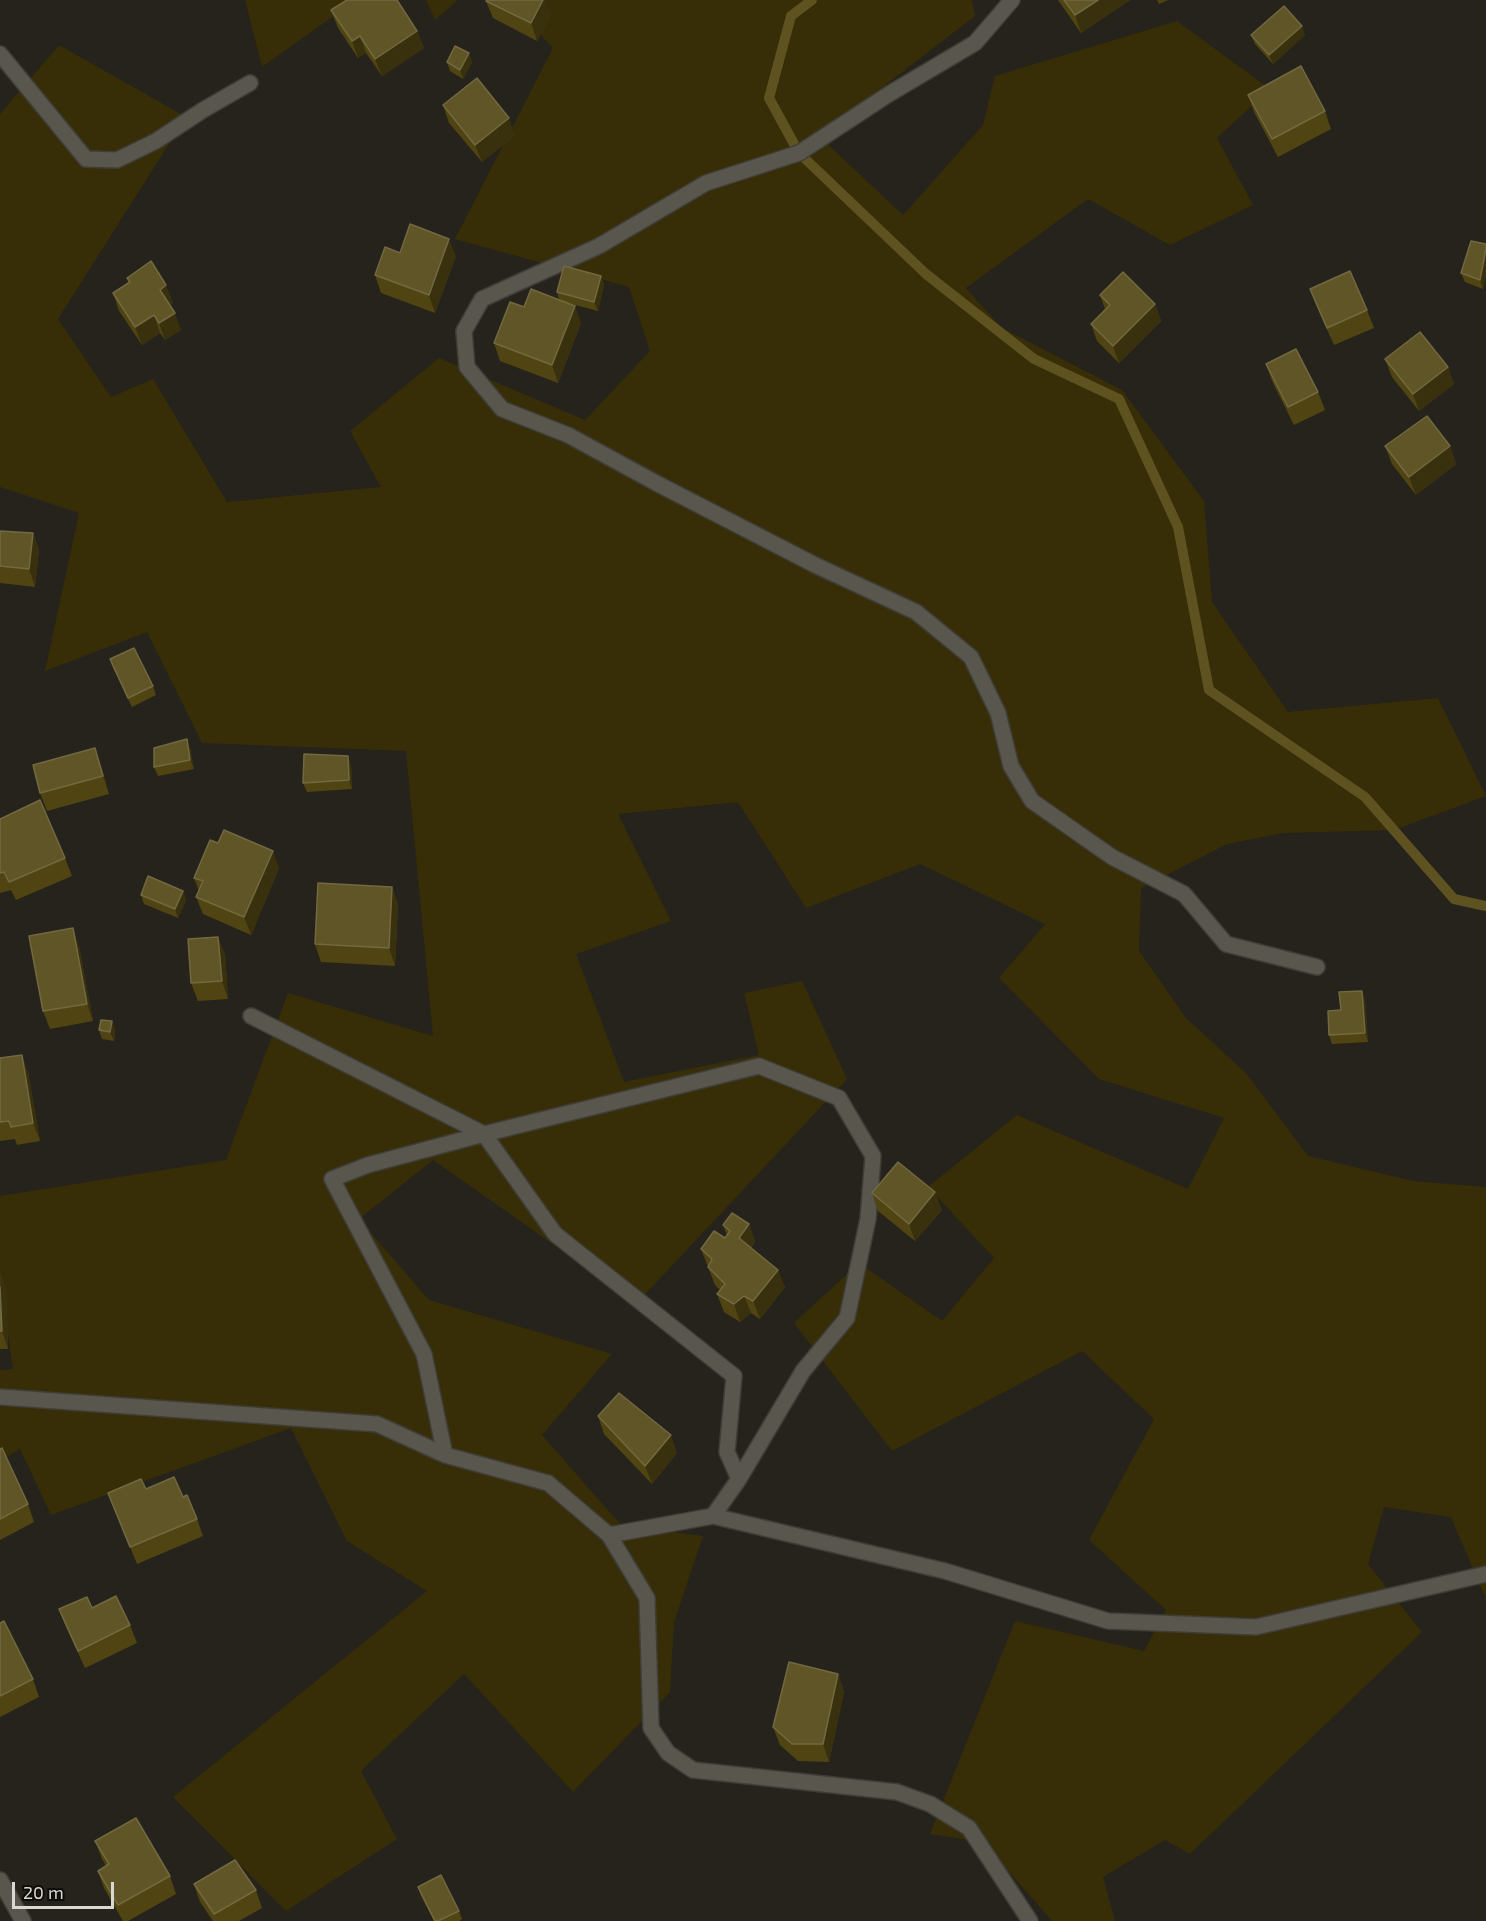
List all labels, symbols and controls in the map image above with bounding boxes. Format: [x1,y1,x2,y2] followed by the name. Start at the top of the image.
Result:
[15,1870,117,1908] scale bar
[23,1881,64,1903] text: 20 m

